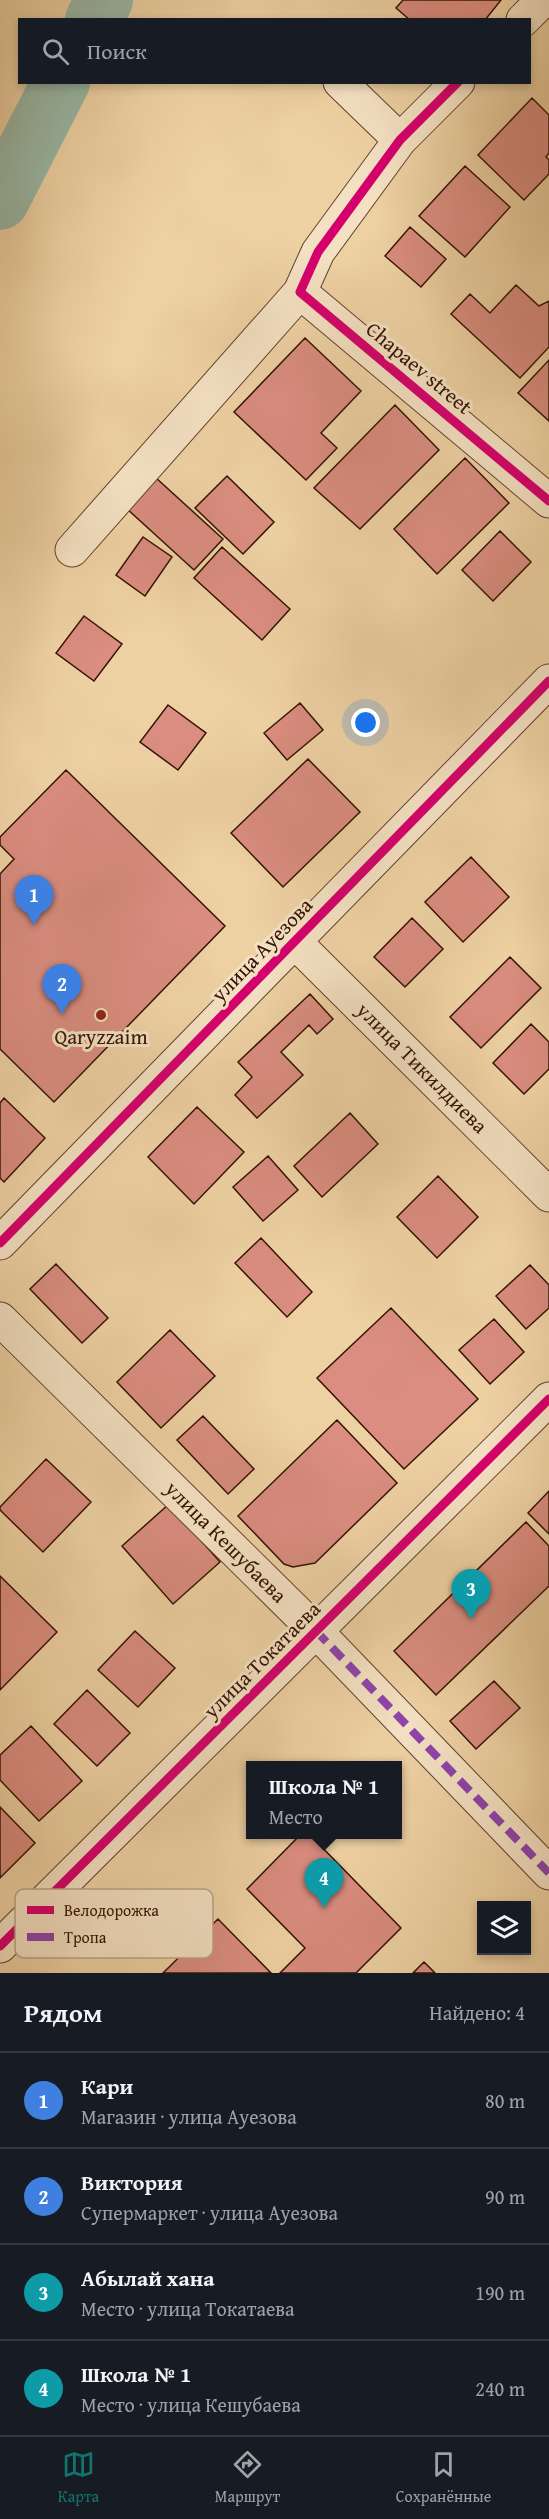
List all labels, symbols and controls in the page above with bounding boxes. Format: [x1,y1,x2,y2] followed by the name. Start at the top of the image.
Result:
[18,18,531,84] search box
[39,35,72,68] icon: search
[87,35,147,67] text: Поиск
[359,314,480,422] street label: Chapaev street
[351,708,380,737] your location
[15,876,54,925] pin: 1
[203,890,320,1010] street label: улица Ауезова
[42,964,82,1014] pin: 2
[349,994,495,1140] street label: улица Тикилдиева
[94,1008,108,1022] marker: Qaryzzaim
[54,1021,148,1052] place label: Qaryzzaim
[158,1473,294,1610] street label: улица Кешубаева
[452,1570,490,1619] pin: 3
[195,1594,327,1726] street label: улица Токатаева
[246,1761,402,1839] popup
[269,1770,379,1802] text: Школа № 1
[269,1802,323,1831] text: Место
[304,1858,344,1908] pin: 4
[15,1889,213,1958] legend
[64,1898,159,1922] text: Велодорожка
[477,1901,531,1955] map controls
[477,1901,531,1955] button: layers
[64,1925,107,1949] text: Тропа
[24,1993,102,2032] text: Рядом
[429,1998,525,2027] text: Найдено: 4
[81,2070,133,2102] text: Кари
[38,2086,49,2115] text: 1
[485,2086,525,2115] text: 80 m
[81,2102,297,2131] text: Магазин · улица Ауезова
[81,2166,183,2198] text: Виктория
[38,2182,49,2211] text: 2
[485,2182,525,2211] text: 90 m
[81,2198,338,2227] text: Супермаркет · улица Ауезова
[81,2262,215,2294] text: Абылай хана
[38,2278,49,2307] text: 3
[475,2278,525,2307] text: 190 m
[81,2294,295,2323] text: Место · улица Токатаева
[81,2358,191,2390] text: Школа № 1
[38,2374,49,2403] text: 4
[475,2374,525,2403] text: 240 m
[81,2390,301,2419] text: Место · улица Кешубаева
[58,2448,99,2508] tab: Карта
[215,2448,280,2508] tab: Маршрут
[396,2448,491,2508] tab: Сохранённые

